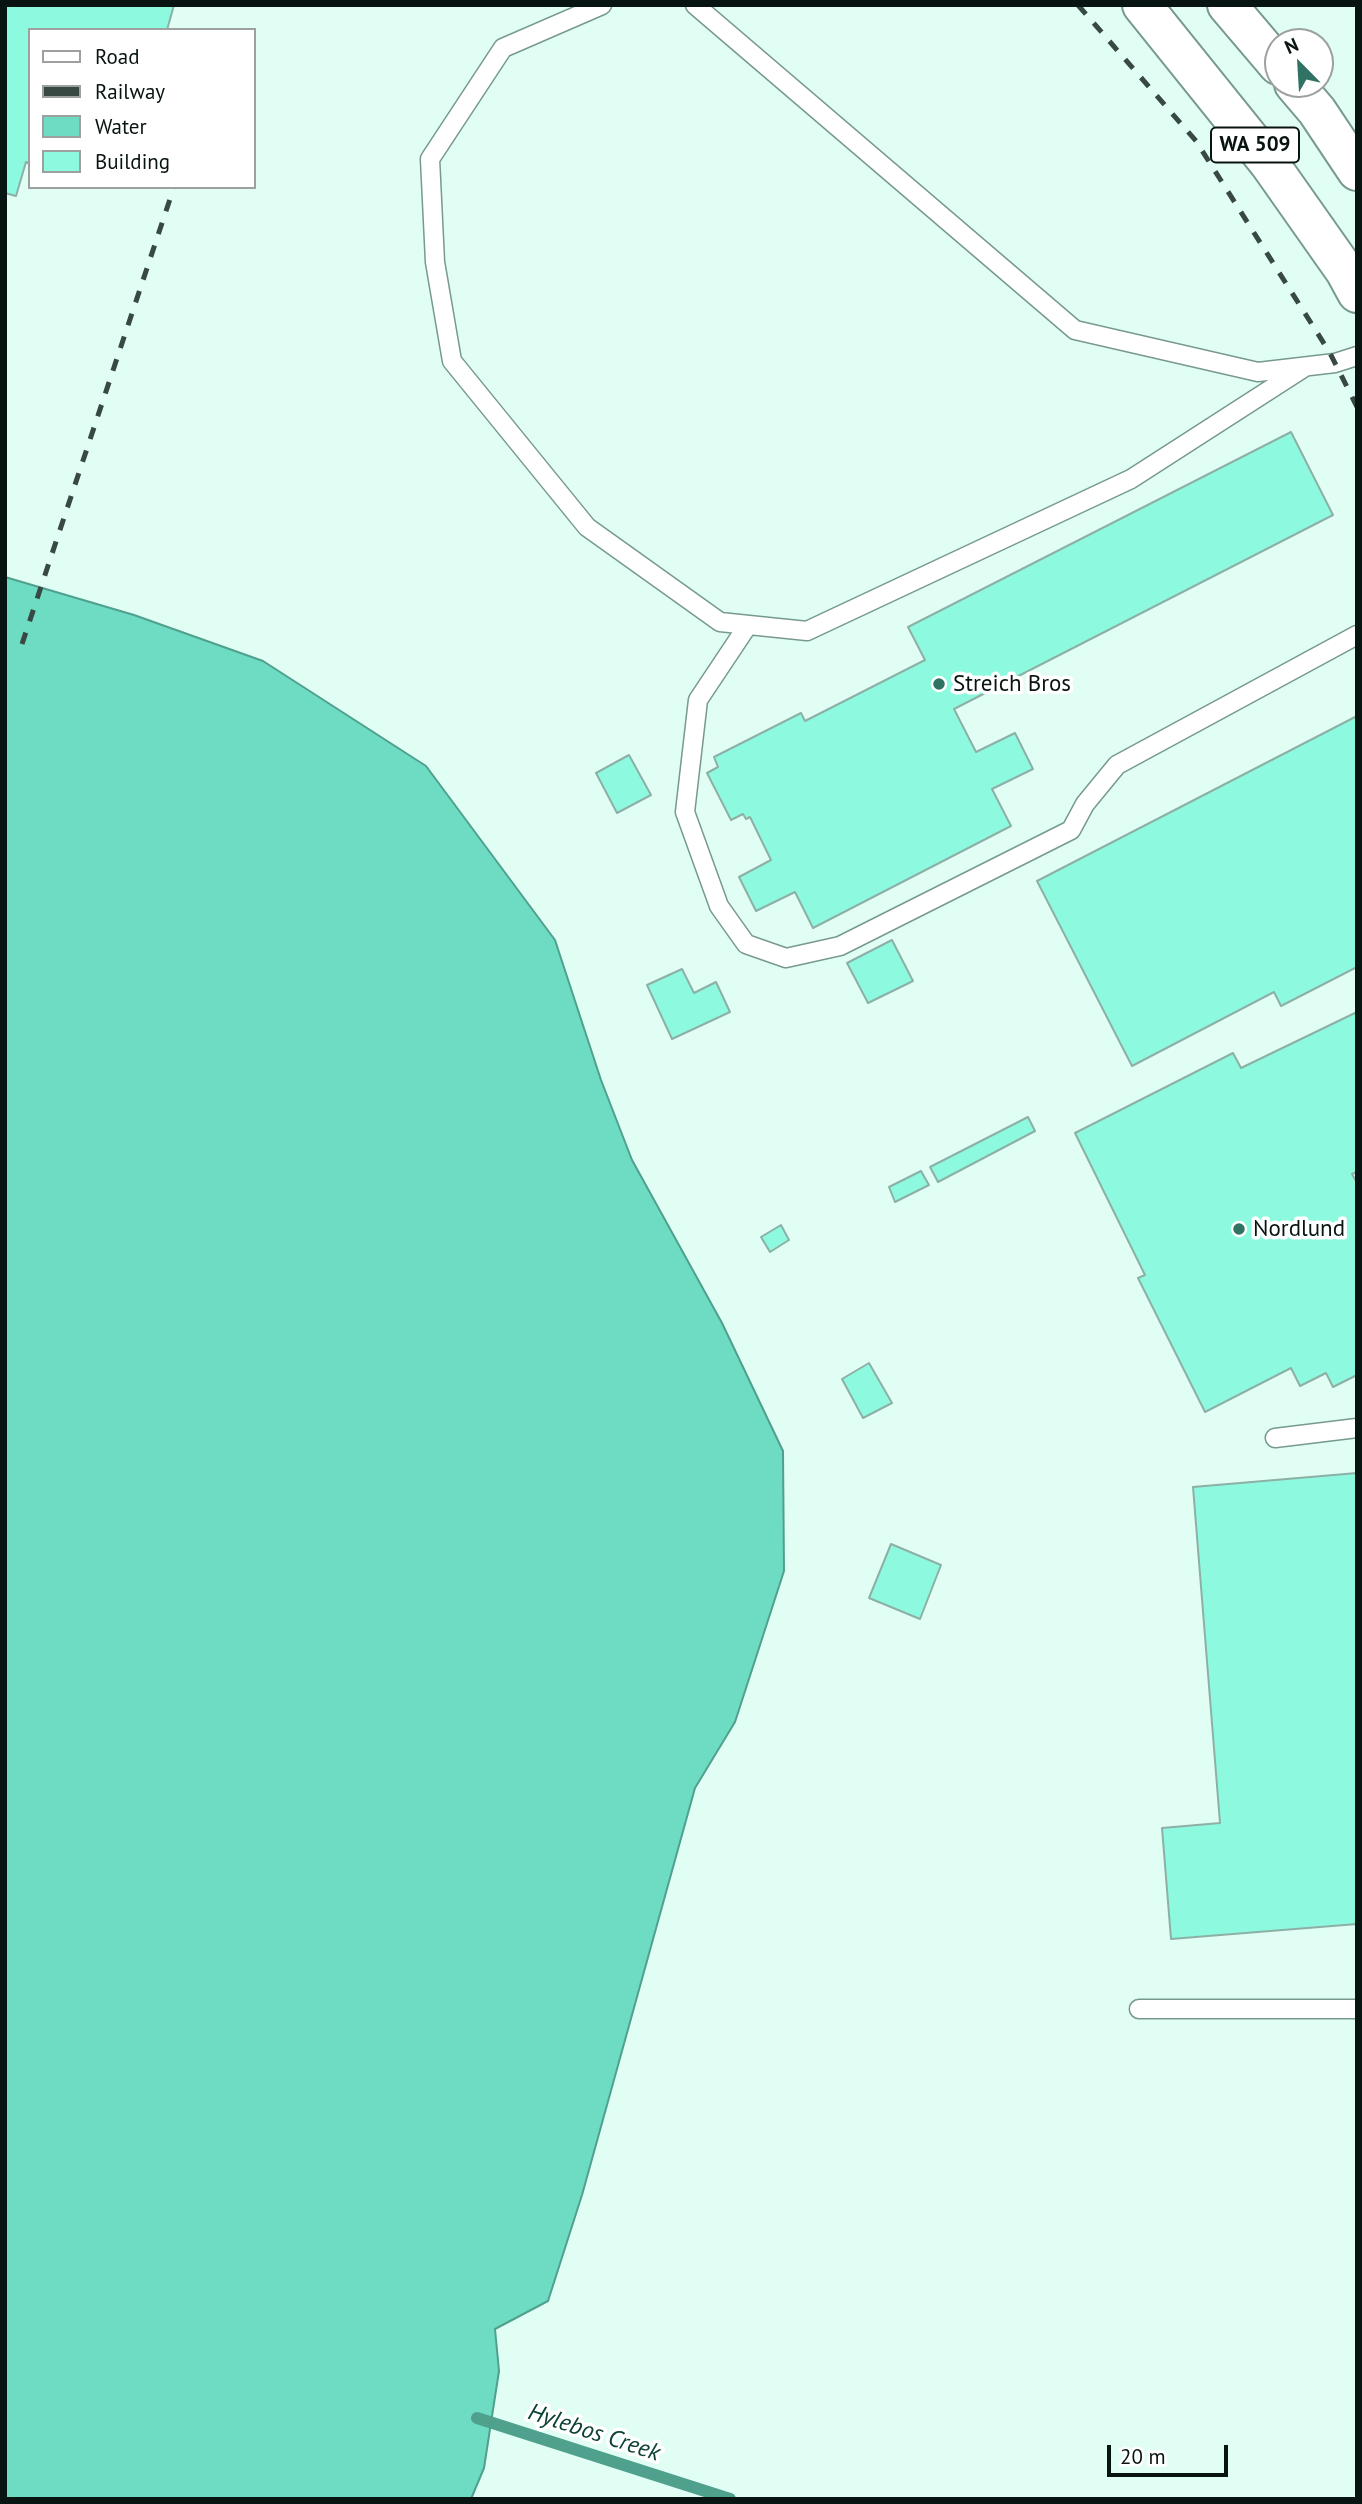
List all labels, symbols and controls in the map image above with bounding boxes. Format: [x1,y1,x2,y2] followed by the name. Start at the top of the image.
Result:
[28,28,256,189] legend
[1264,28,1334,98] north arrow
[1281,32,1302,59] text: N
[95,43,139,70] text: Road
[95,78,165,105] text: Railway
[95,113,147,140] text: Water
[1211,128,1299,162] road number: WA 509
[95,148,170,175] text: Building
[953,670,1071,698] place label: Streich Bros
[931,676,947,692] marker: Streich Bros
[1253,1215,1345,1243] place label: Nordlund
[1231,1221,1247,1237] marker: Nordlund
[524,2398,664,2468] water label: Hylebos Creek
[1110,2430,1231,2474] scale bar
[1120,2443,1166,2470] text: 20 m

